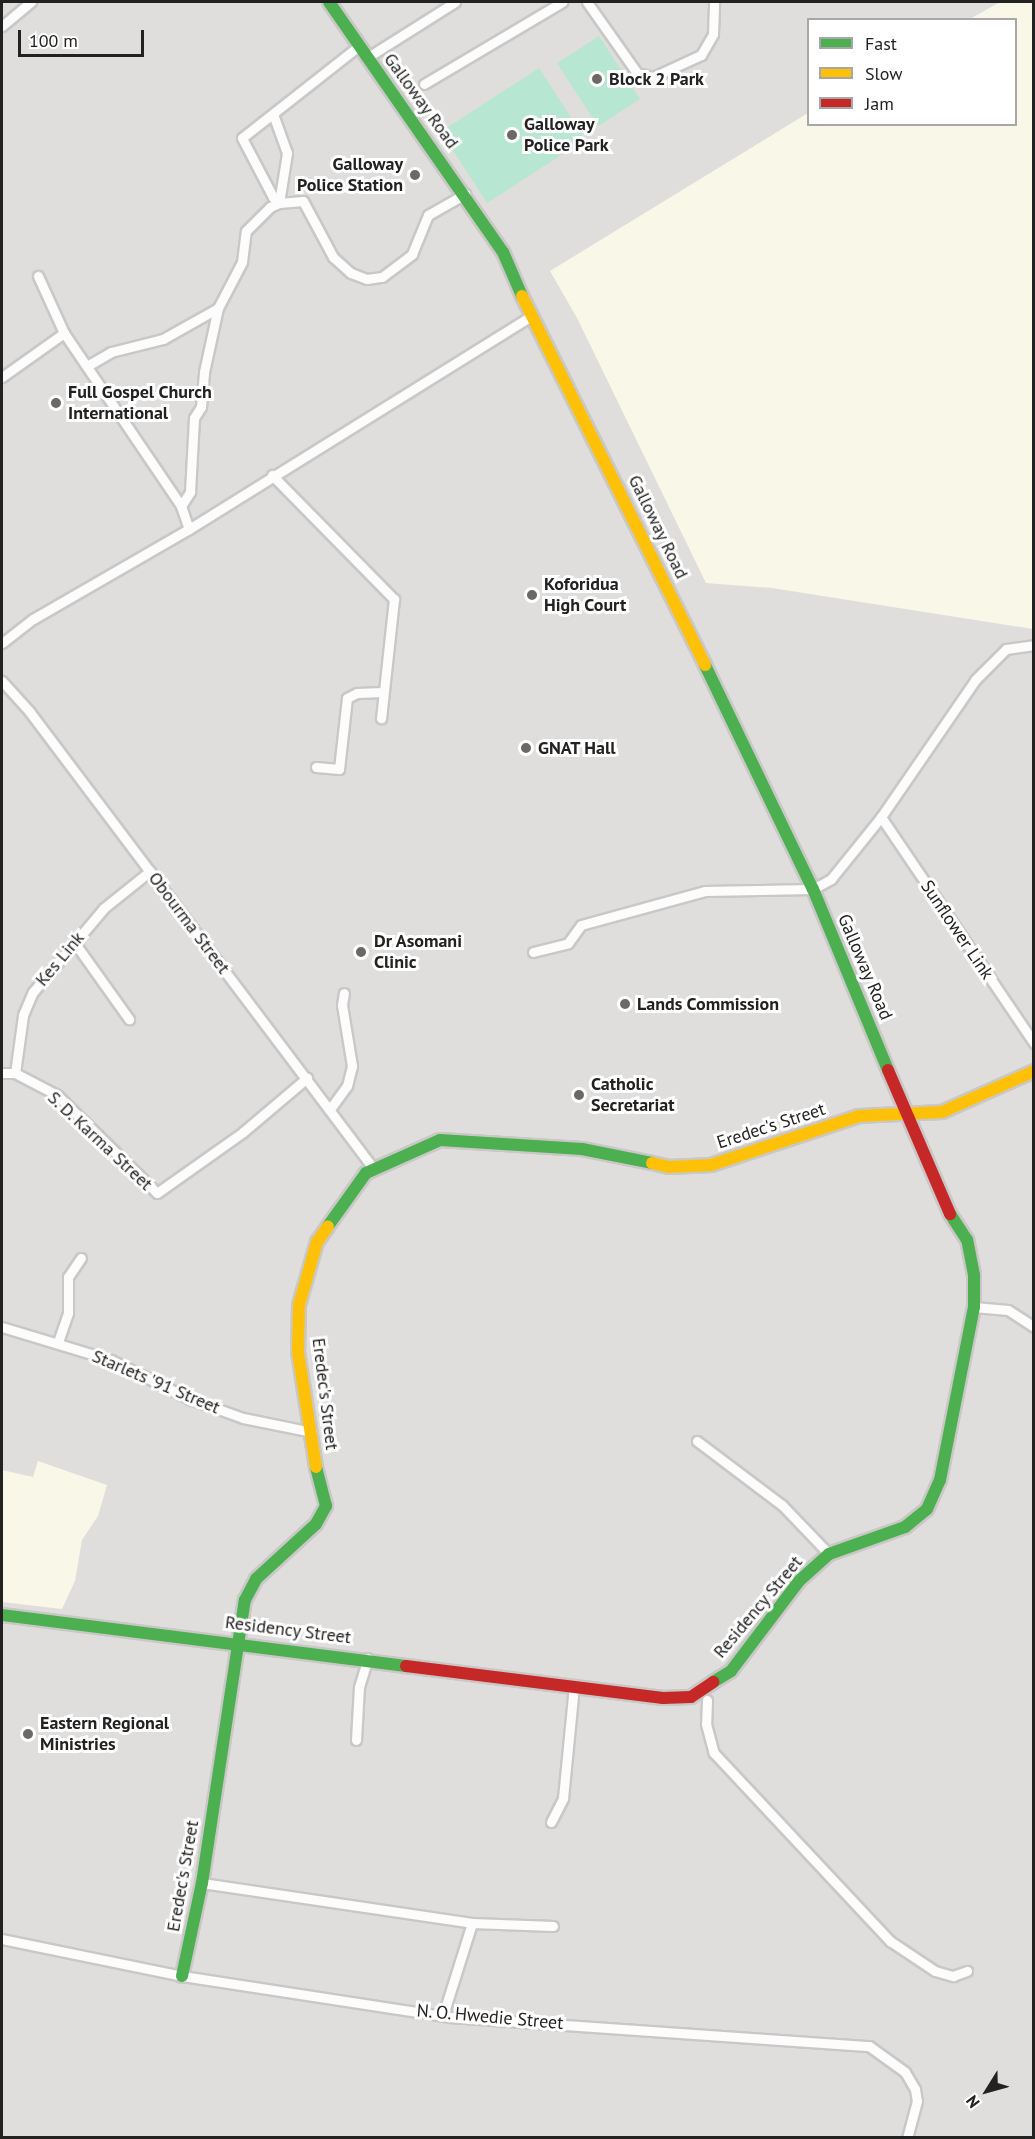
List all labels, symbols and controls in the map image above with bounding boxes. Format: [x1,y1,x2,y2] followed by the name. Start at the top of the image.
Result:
[21,18,147,56] scale bar
[807,18,1017,126] legend
[29,29,78,52] text: 100 m
[865,32,897,55] text: Fast
[379,49,463,153] street label: Galloway Road
[865,62,903,85] text: Slow
[609,68,704,90] place label: Block 2 Park
[590,72,604,86] marker: Block 2 Park
[865,92,894,115] text: Jam
[524,114,608,156] place label: Galloway Police Park
[505,128,519,142] marker: Galloway Police Park
[297,154,403,196] place label: Galloway Police Station
[408,168,422,182] marker: Galloway Police Station
[68,382,212,424] place label: Full Gospel Church International
[49,396,63,410] marker: Full Gospel Church International
[623,471,693,583] street label: Galloway Road
[544,574,626,616] place label: Koforidua High Court
[525,588,539,602] marker: Koforidua High Court
[538,737,616,759] place label: GNAT Hall
[519,741,533,755] marker: GNAT Hall
[144,868,234,978] street label: Obourma Street
[916,876,998,984] street label: Sunflower Link
[833,911,897,1023] street label: Galloway Road
[31,927,89,991] street label: Kes Link
[374,931,463,974] place label: Dr Asomani Clinic
[352,943,370,961] marker: Dr Asomani Clinic
[637,993,779,1015] place label: Lands Commission
[618,997,632,1011] marker: Lands Commission
[591,1074,674,1116] place label: Catholic Secretariat
[42,1086,158,1196] street label: S. D. Karma Street
[572,1088,586,1102] marker: Catholic Secretariat
[714,1098,828,1154] street label: Eredec's Street
[307,1337,343,1451] street label: Eredec's Street
[88,1345,224,1419] street label: Starlets '91 Street
[709,1551,807,1663] street label: Residency Street
[224,1612,352,1648] street label: Residency Street
[40,1713,169,1756] place label: Eastern Regional Ministries
[21,1727,35,1741] marker: Eastern Regional Ministries
[163,1819,203,1933] street label: Eredec's Street
[414,2000,566,2034] street label: N. O. Hwedie Street
[957,2061,1017,2121] north arrow
[961,2092,984,2112] text: N

